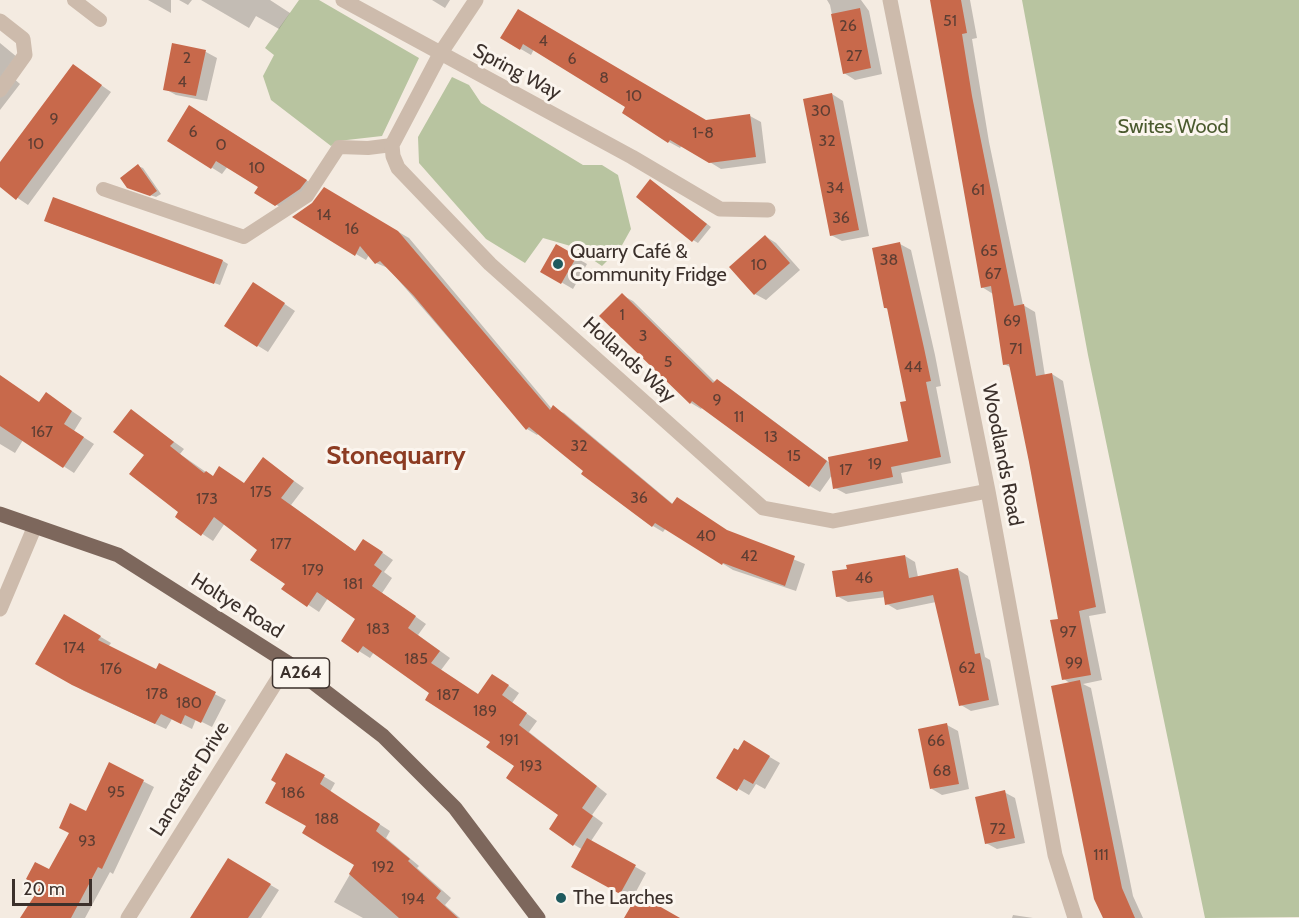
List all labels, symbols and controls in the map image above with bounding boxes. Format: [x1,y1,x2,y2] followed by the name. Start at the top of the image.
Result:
[943,11,957,31] house number: 51
[839,16,857,36] house number: 26
[538,31,548,51] house number: 4
[469,39,565,105] street label: Spring Way
[846,46,862,66] house number: 27
[183,48,191,68] house number: 2
[567,49,577,69] house number: 6
[599,68,609,88] house number: 8
[177,72,187,92] house number: 4
[626,86,642,106] house number: 10
[811,101,831,121] house number: 30
[49,109,59,129] house number: 9
[1117,115,1229,139] park label: Swites Wood
[188,122,198,142] house number: 6
[692,123,714,143] house number: 1-8
[818,131,836,151] house number: 32
[28,134,44,154] house number: 10
[215,135,227,155] house number: 0
[249,158,265,178] house number: 10
[826,178,844,198] house number: 34
[971,180,985,200] house number: 61
[317,205,331,225] house number: 14
[832,208,850,228] house number: 36
[345,219,359,239] house number: 16
[570,240,727,287] place label: Quarry Café & Community Fridge
[980,241,998,261] house number: 65
[880,250,898,270] house number: 38
[751,255,767,275] house number: 10
[551,257,565,271] marker: Quarry Café & Community Fridge
[984,264,1002,284] house number: 67
[619,305,625,325] house number: 1
[1003,311,1021,331] house number: 69
[578,312,680,408] street label: Hollands Way
[639,326,647,346] house number: 3
[1009,339,1023,359] house number: 71
[664,352,672,372] house number: 5
[904,357,922,377] house number: 44
[976,382,1028,528] street label: Woodlands Road
[712,390,722,410] house number: 9
[734,407,744,427] house number: 11
[31,422,53,442] house number: 167
[764,427,778,447] house number: 13
[570,436,588,456] house number: 32
[326,440,466,472] district label: Stonequarry
[787,446,801,466] house number: 15
[868,454,882,474] house number: 19
[839,460,853,480] house number: 17
[250,482,272,502] house number: 175
[630,488,648,508] house number: 36
[196,489,218,509] house number: 173
[696,526,716,546] house number: 40
[270,534,292,554] house number: 177
[740,546,758,566] house number: 42
[302,560,324,580] house number: 179
[186,568,288,644] street label: Holtye Road
[855,568,873,588] house number: 46
[343,574,363,594] house number: 181
[366,619,390,639] house number: 183
[1059,622,1077,642] house number: 97
[63,638,85,658] house number: 174
[404,649,428,669] house number: 185
[1065,653,1083,673] house number: 99
[272,658,330,688] road number: A264
[958,658,976,678] house number: 62
[100,659,122,679] house number: 176
[146,684,168,704] house number: 178
[437,685,459,705] house number: 187
[176,693,202,713] house number: 180
[473,701,497,721] house number: 189
[145,717,235,841] street label: Lancaster Drive
[499,730,519,750] house number: 191
[927,731,945,751] house number: 66
[520,756,542,776] house number: 193
[933,761,951,781] house number: 68
[107,782,125,802] house number: 95
[281,783,305,803] house number: 186
[315,809,339,829] house number: 188
[990,819,1006,839] house number: 72
[78,831,96,851] house number: 93
[1093,845,1109,865] house number: 111
[372,857,394,877] house number: 192
[15,867,94,905] scale bar
[23,878,65,900] text: 20 m
[573,886,673,910] place label: The Larches
[401,889,425,909] house number: 194
[554,891,568,905] marker: The Larches

